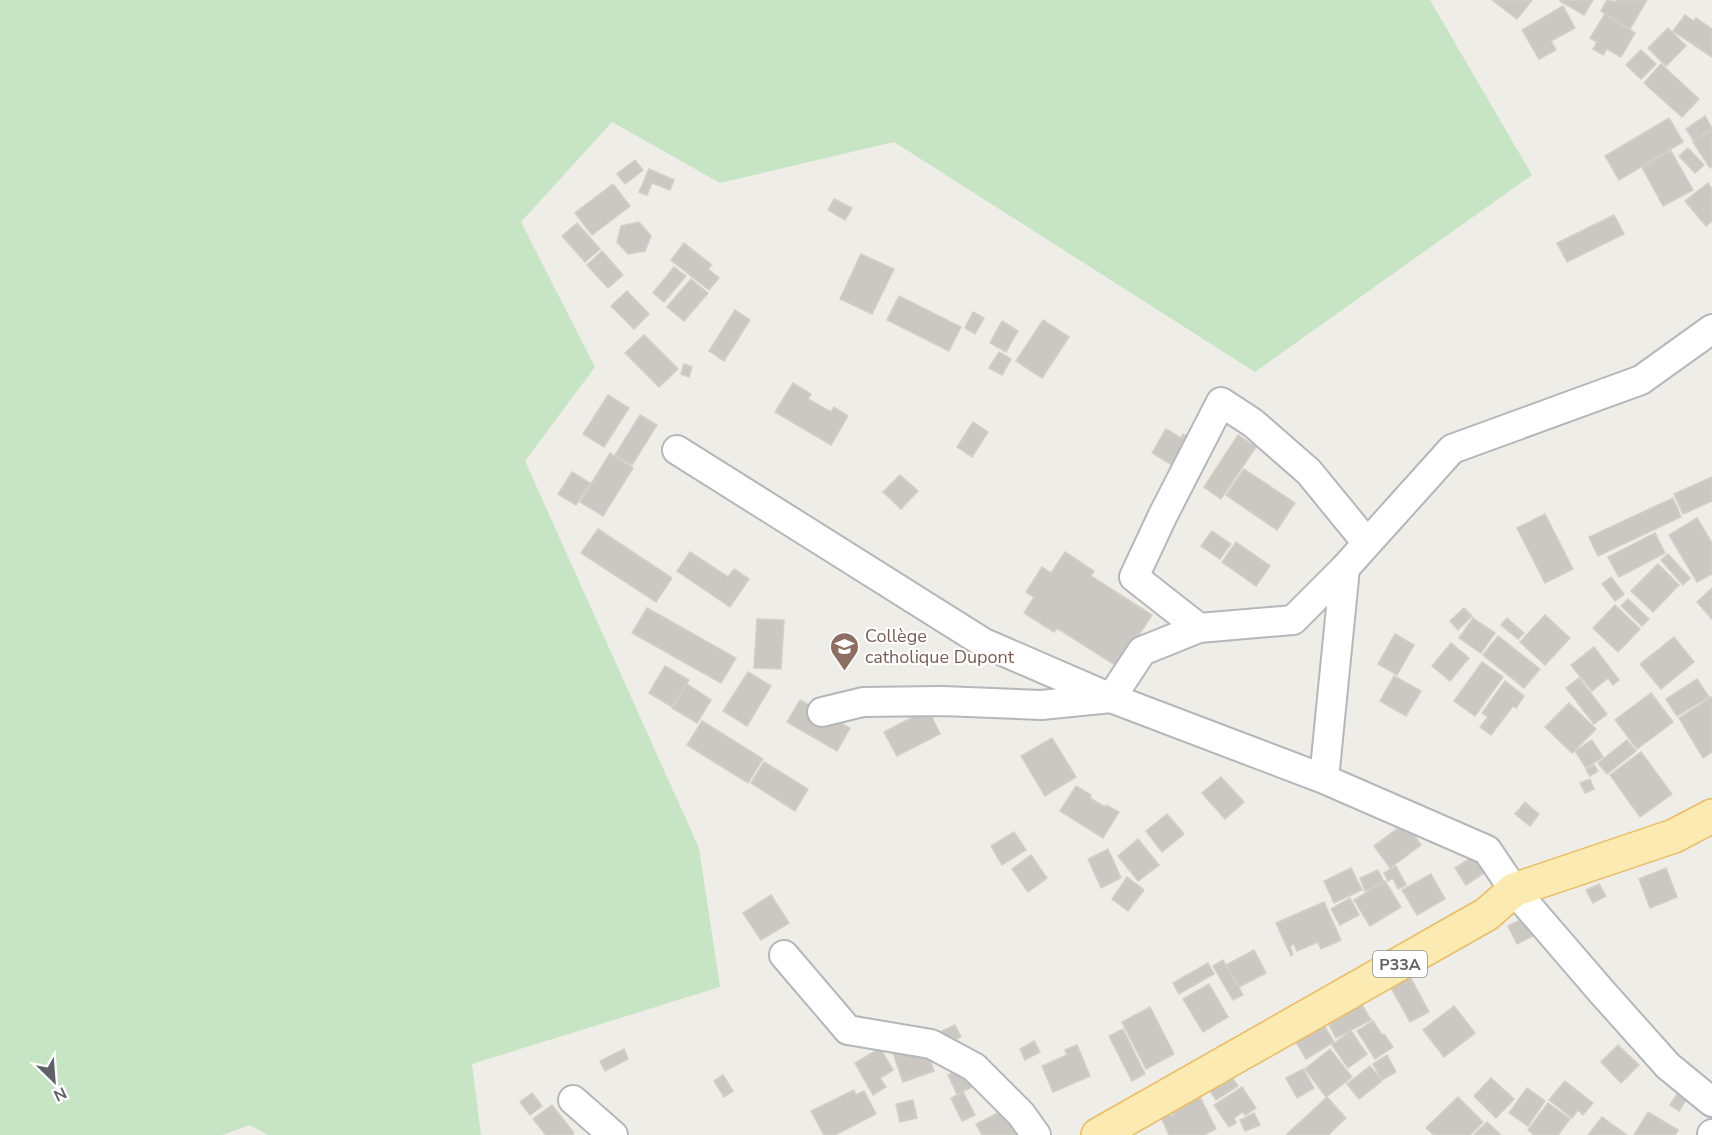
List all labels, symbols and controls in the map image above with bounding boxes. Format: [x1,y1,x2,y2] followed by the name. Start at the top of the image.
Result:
[865,624,1015,669] place label: Collège catholique Dupont
[828,630,860,672] school or university icon: Collège catholique Dupont
[1373,951,1427,977] road number: P33A
[24,1051,84,1111] north arrow
[50,1081,70,1106] text: N

